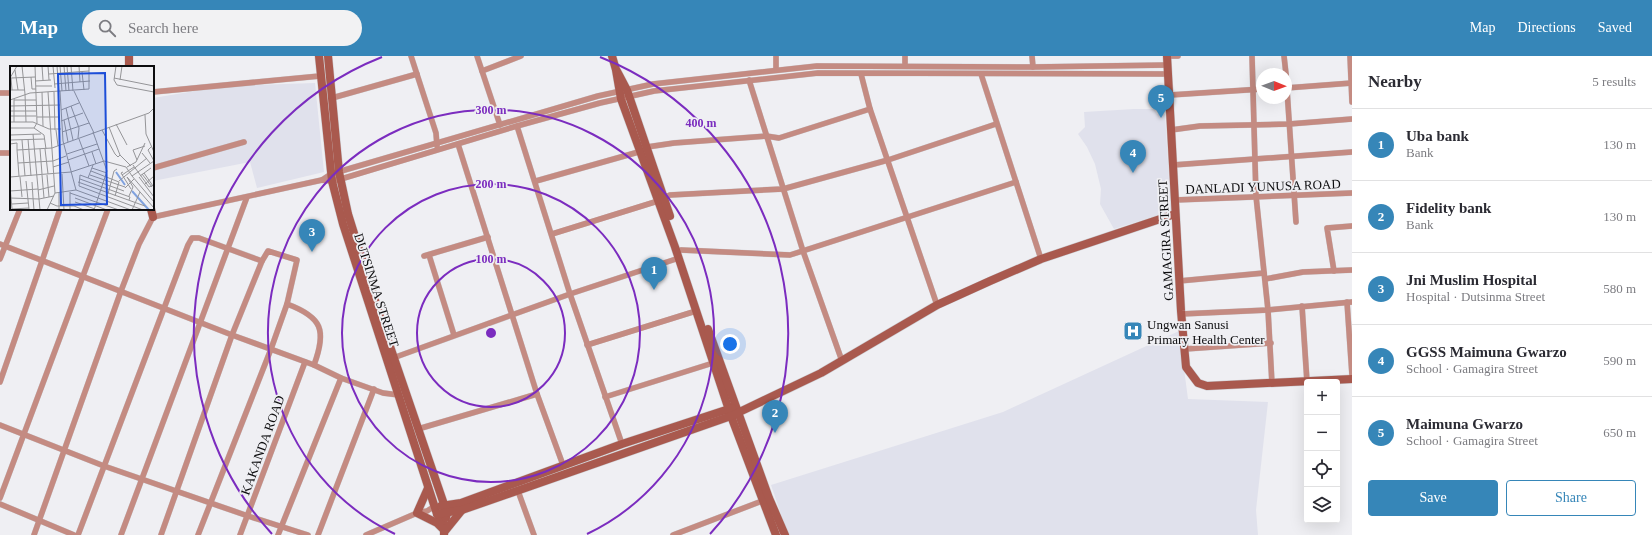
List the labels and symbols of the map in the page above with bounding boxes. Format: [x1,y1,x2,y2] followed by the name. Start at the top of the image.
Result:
[10,66,154,210] inset map
[1256,68,1292,104] north arrow
[1148,85,1174,118] pin: 5
[476,103,507,117] text: 300 m
[686,116,717,130] text: 400 m
[1120,140,1146,173] pin: 4
[1185,176,1341,197] street label: DANLADI YUNUSA ROAD
[476,177,507,191] text: 200 m
[1155,179,1176,301] street label: GAMAGIRA STREET
[299,219,325,252] pin: 3
[351,231,402,349] street label: DUTSINMA STREET
[476,252,507,266] text: 100 m
[641,257,667,290] pin: 1
[1147,317,1265,347] place label: Ungwan Sanusi Primary Health Center
[1122,320,1144,342] hospital icon: Ungwan Sanusi Primary Health Center
[484,326,498,340] centre of rings
[720,334,740,354] your location
[237,393,287,497] street label: KAKANDA ROAD
[762,400,788,433] pin: 2

